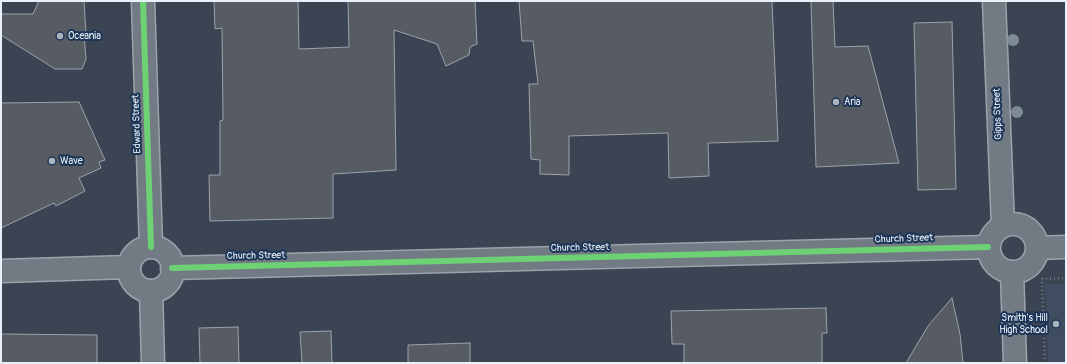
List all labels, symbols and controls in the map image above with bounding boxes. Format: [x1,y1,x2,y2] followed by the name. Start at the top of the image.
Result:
[68,30,101,42] place label: Oceania
[55,31,65,41] marker: Oceania
[991,88,1005,140] street label: Gipps Street
[130,94,144,154] street label: Edward Street
[844,96,860,108] place label: Aria
[831,97,841,107] marker: Aria
[60,155,83,167] place label: Wave
[47,156,57,166] marker: Wave
[875,232,933,246] street label: Church Street
[551,241,609,255] street label: Church Street
[227,249,285,263] street label: Church Street
[999,312,1048,336] place label: Smith's Hill High School
[1051,319,1061,329] marker: Smith's Hill High School

